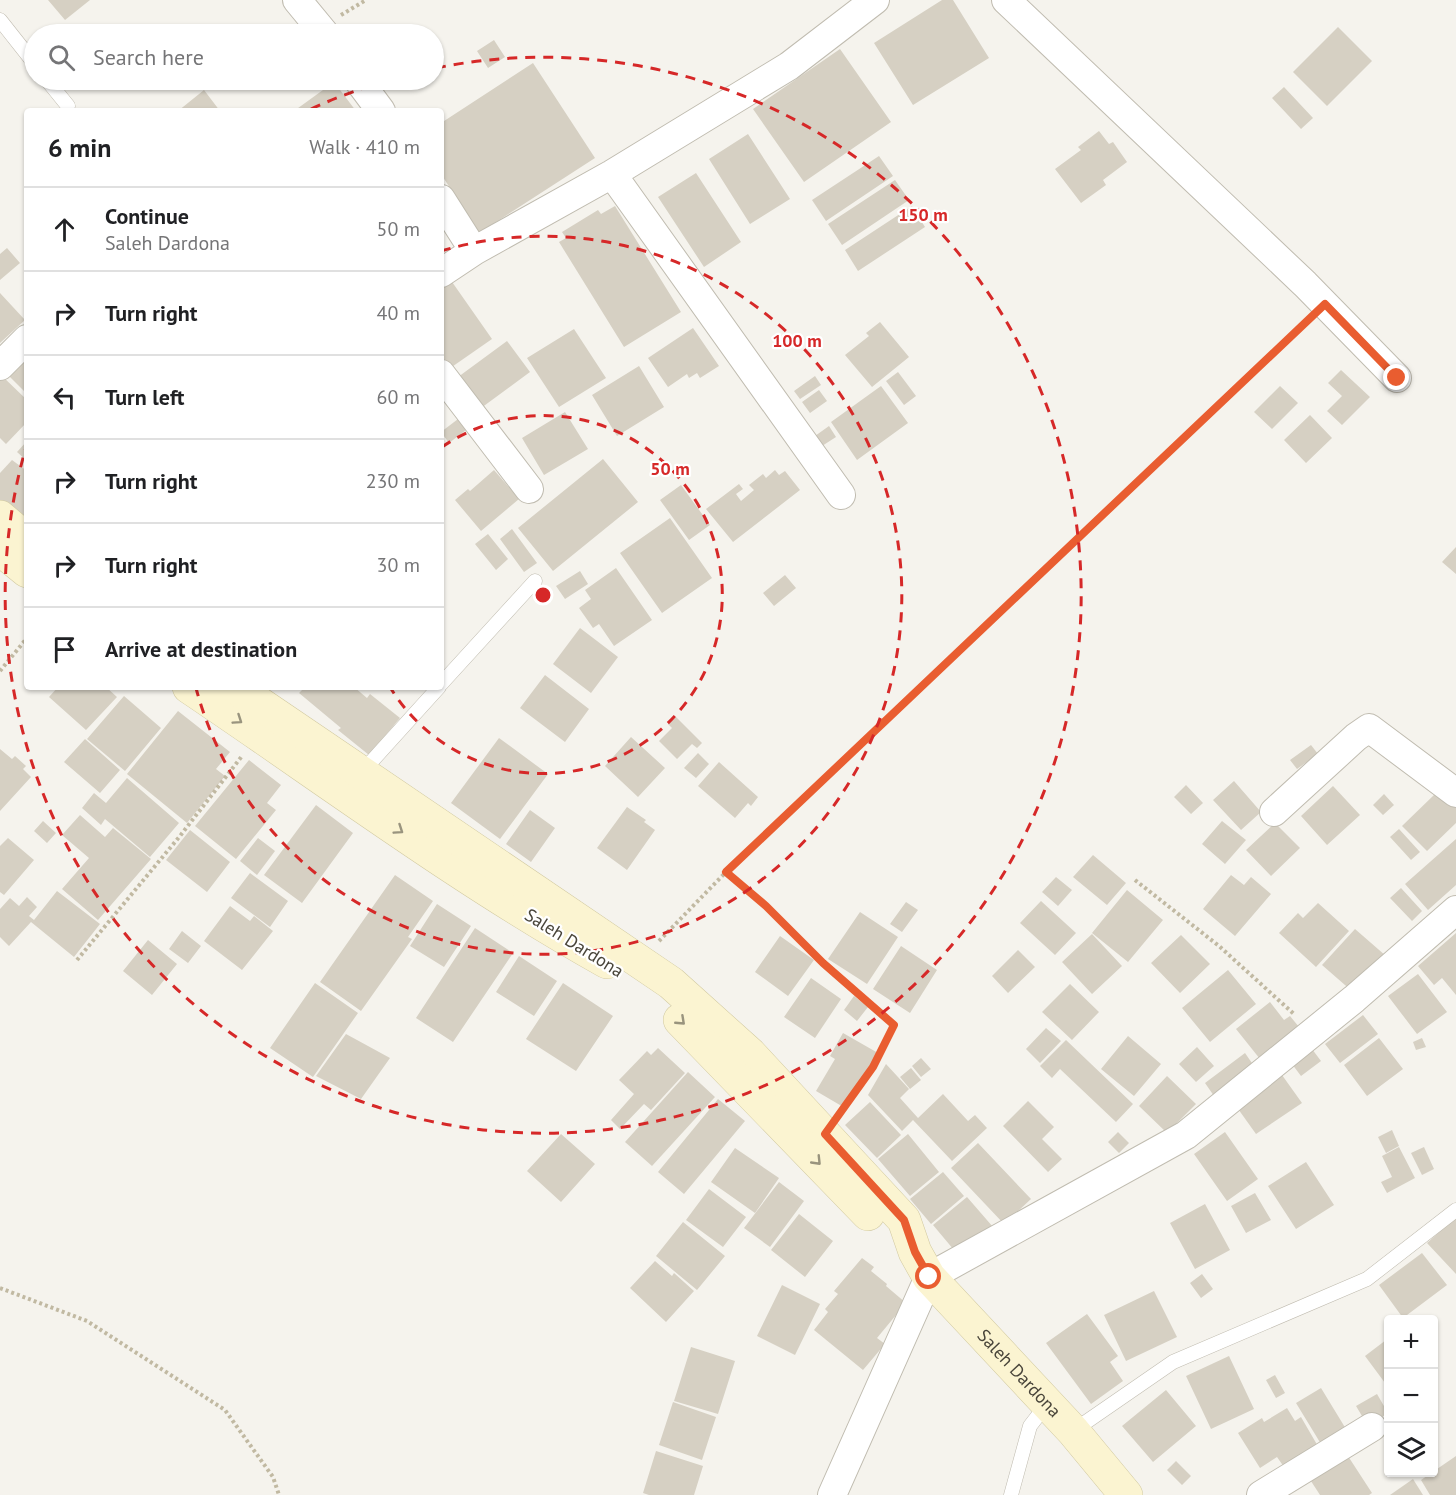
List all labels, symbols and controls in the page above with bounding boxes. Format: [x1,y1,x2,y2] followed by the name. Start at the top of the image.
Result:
[24,24,444,90] search box
[45,41,78,74] icon: search
[93,43,204,71] text: Search here
[48,131,111,164] text: 6 min
[309,134,420,160] text: Walk · 410 m
[105,202,189,230] text: Continue
[898,203,948,226] text: 150 m
[48,213,81,246] icon: ahead
[377,216,420,242] text: 50 m
[105,230,230,256] text: Saleh Dardona
[48,297,81,330] icon: right
[105,299,197,327] text: Turn right
[377,300,420,326] text: 40 m
[772,329,822,352] text: 100 m
[1383,364,1409,390] route end
[48,381,81,414] icon: left
[105,383,185,411] text: Turn left
[377,384,420,410] text: 60 m
[650,457,690,480] text: 50 m
[48,465,81,498] icon: right
[105,467,197,495] text: Turn right
[366,468,420,494] text: 230 m
[48,549,81,582] icon: right
[105,551,197,579] text: Turn right
[377,552,420,578] text: 30 m
[533,585,553,605] centre of rings
[48,633,81,666] icon: arrive
[105,635,297,663] text: Arrive at destination
[231,713,242,724] one-way arrow
[392,823,403,834] one-way arrow
[520,903,628,982] street label: Saleh Dardona
[675,1014,685,1025] one-way arrow
[810,1153,821,1164] one-way arrow
[915,1263,941,1289] route start
[1384,1315,1438,1477] map controls
[1384,1315,1438,1369] button: +
[973,1324,1066,1422] street label: Saleh Dardona
[1384,1369,1438,1423] button: −
[1384,1423,1438,1477] button: layers

